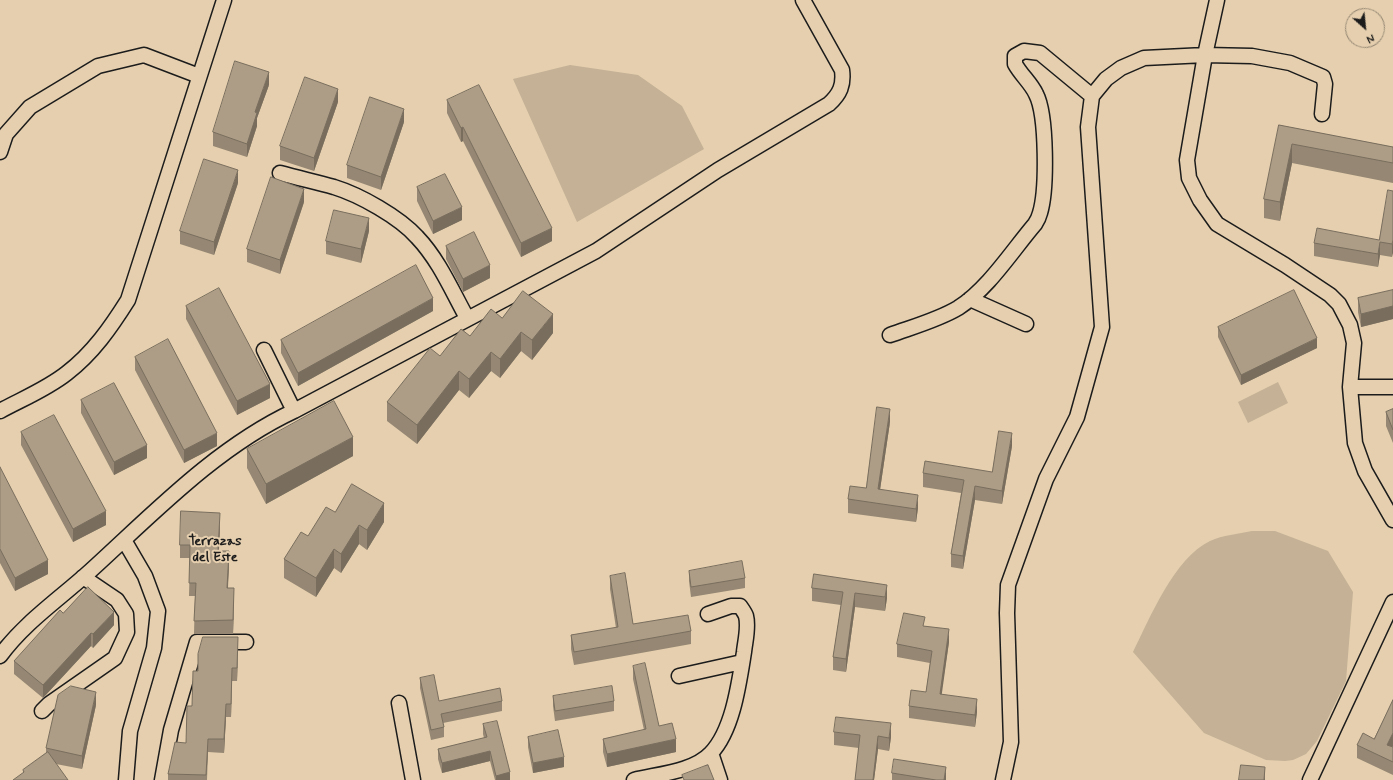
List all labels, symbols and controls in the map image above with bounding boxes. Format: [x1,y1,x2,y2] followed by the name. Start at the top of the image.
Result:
[1345,8,1385,48] north arrow
[1364,30,1376,46] text: N
[189,534,241,566] district label: Terrazas del Este

